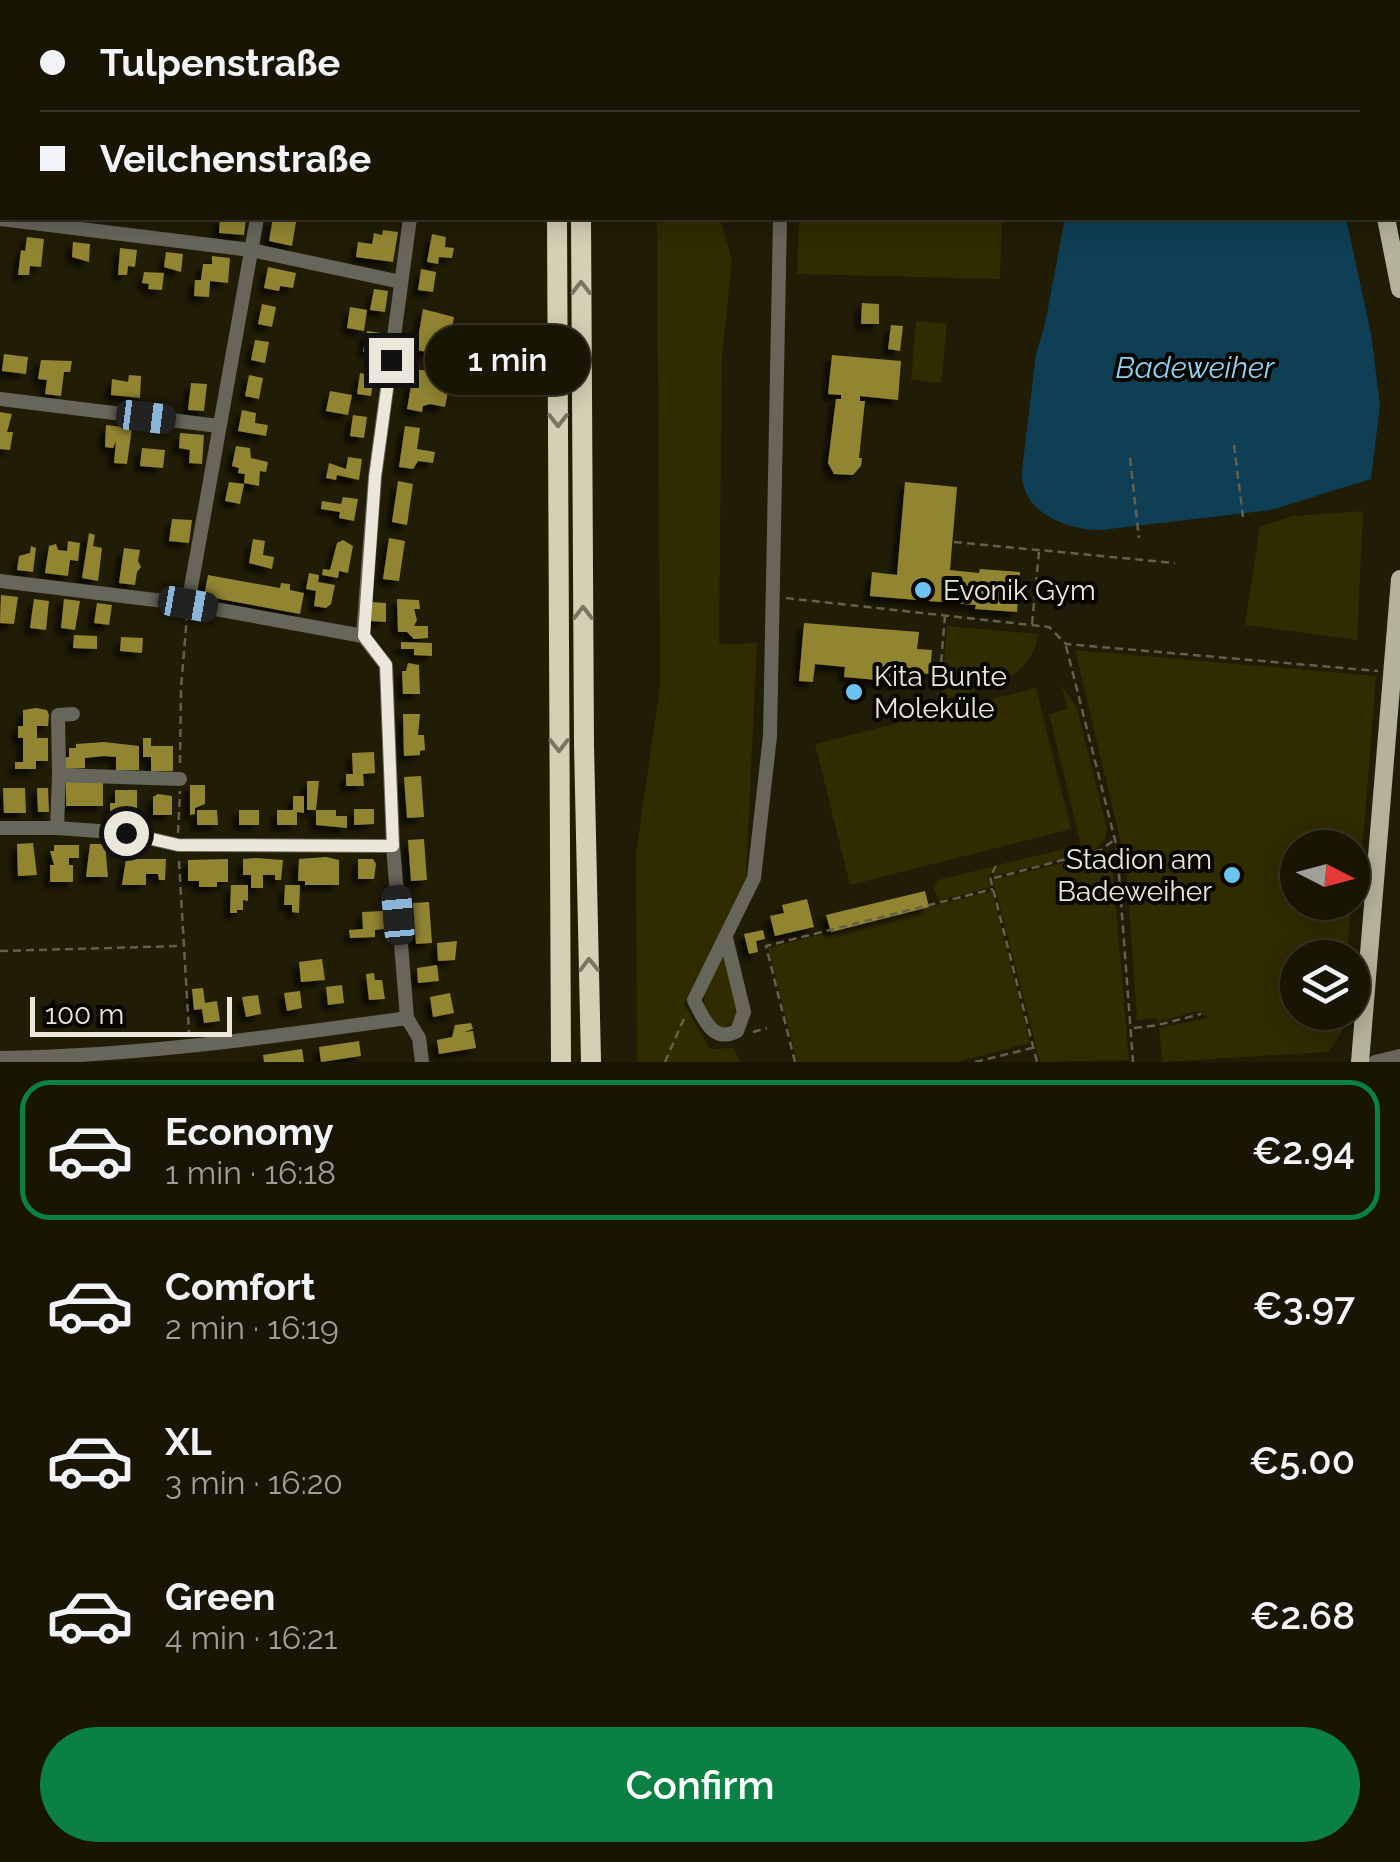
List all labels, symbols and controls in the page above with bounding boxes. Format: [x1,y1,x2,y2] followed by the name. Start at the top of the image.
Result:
[100,40,340,85] text: Tulpenstraße
[100,136,371,181] text: Veilchenstraße
[570,279,592,294] one-way arrow
[426,325,591,395] callout: 1 min
[369,338,414,383] route end
[468,341,547,378] text: 1 min
[1116,350,1276,385] water label: Badeweiher
[114,398,178,436] car
[547,412,569,428] one-way arrow
[943,574,1096,607] place label: Evonik Gym
[912,579,934,601] marker: Evonik Gym
[156,584,220,624] car
[572,604,594,620] one-way arrow
[874,660,1007,725] place label: Kita Bunte Moleküle
[843,681,865,703] marker: Kita Bunte Moleküle
[548,738,570,753] one-way arrow
[104,811,149,856] route start
[1280,830,1370,920] north arrow
[1280,830,1370,1030] map controls
[1057,843,1212,908] place label: Stadion am Badeweiher
[1221,864,1243,886] marker: Stadion am Badeweiher
[380,884,416,946] car
[1280,940,1370,1030] button: layers
[578,956,599,972] one-way arrow
[30,992,232,1036] scale bar
[45,998,124,1031] text: 100 m
[45,1105,135,1195] icon: car
[165,1109,334,1154] text: Economy
[1252,1128,1355,1173] text: €2.94
[165,1154,336,1191] text: 1 min · 16:18
[45,1260,135,1350] icon: car
[165,1264,315,1309] text: Comfort
[1253,1283,1355,1328] text: €3.97
[165,1309,339,1346] text: 2 min · 16:19
[45,1415,135,1505] icon: car
[165,1419,212,1464] text: XL
[1249,1438,1355,1483] text: €5.00
[165,1464,343,1501] text: 3 min · 16:20
[45,1570,135,1660] icon: car
[165,1574,275,1619] text: Green
[1250,1593,1355,1638] text: €2.68
[165,1619,337,1656] text: 4 min · 16:21
[40,1727,1360,1842] button: Confirm

